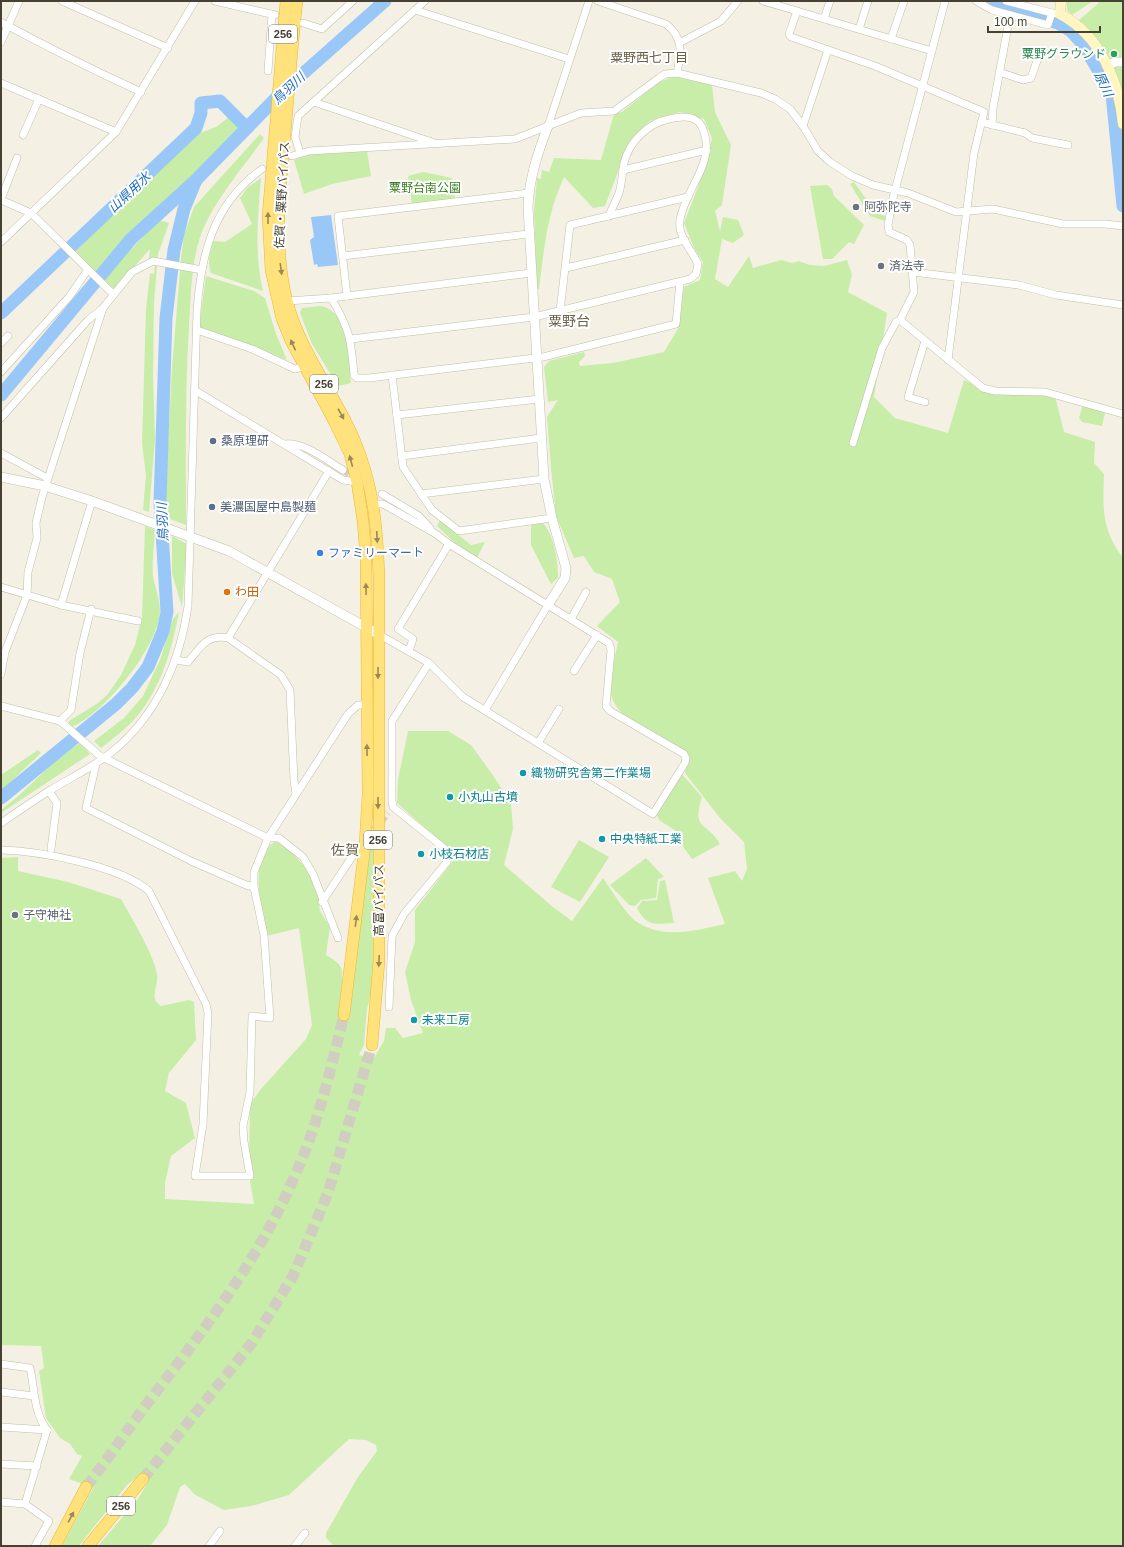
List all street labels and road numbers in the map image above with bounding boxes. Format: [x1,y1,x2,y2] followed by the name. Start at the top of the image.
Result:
[269,25,297,43] road number: 256
[272,141,292,249] street label: 佐賀・粟野バイパス
[310,375,338,393] road number: 256
[364,831,392,849] road number: 256
[372,864,386,936] street label: 高富バイパス
[107,1497,135,1515] road number: 256

